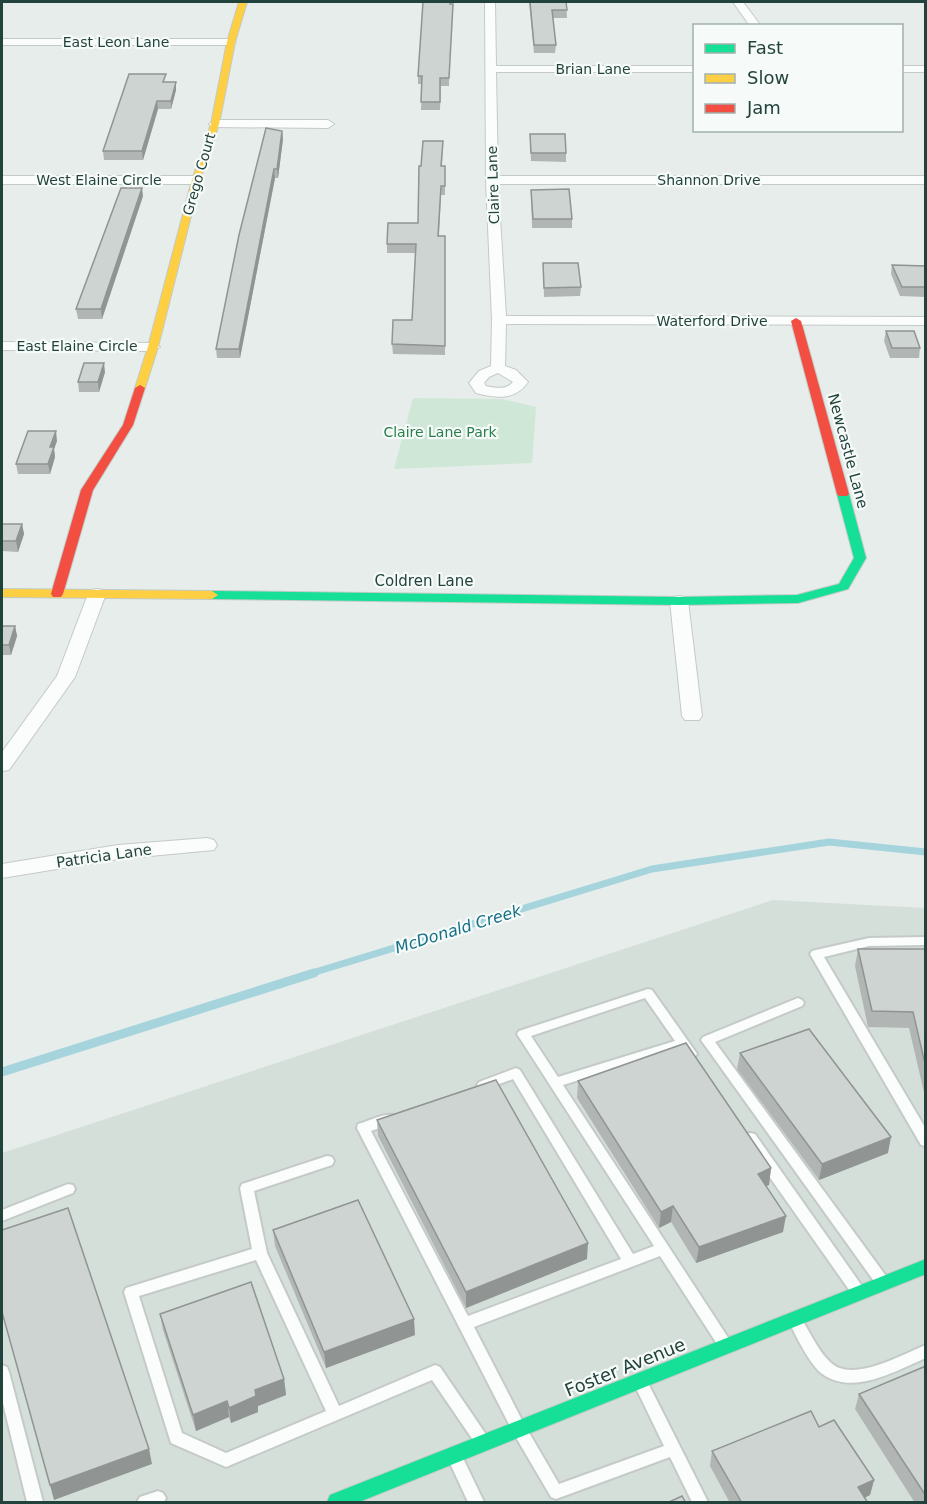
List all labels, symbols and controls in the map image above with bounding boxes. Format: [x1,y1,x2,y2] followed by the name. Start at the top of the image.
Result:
[693,24,903,132] legend
[63,34,169,50] street label: East Leon Lane
[747,37,783,58] text: Fast
[555,61,631,77] street label: Brian Lane
[747,67,789,88] text: Slow
[746,97,781,118] text: Jam
[180,130,219,217] street label: Grego Court
[484,145,502,225] street label: Claire Lane
[36,172,162,188] street label: West Elaine Circle
[657,172,761,188] street label: Shannon Drive
[656,313,768,329] street label: Waterford Drive
[16,338,138,354] street label: East Elaine Circle
[824,392,872,510] street label: Newcastle Lane
[383,424,498,440] park label: Claire Lane Park
[375,572,473,590] street label: Coldren Lane
[55,840,153,872] street label: Patricia Lane
[393,901,524,957] water label: McDonald Creek
[562,1333,688,1401] street label: Foster Avenue

